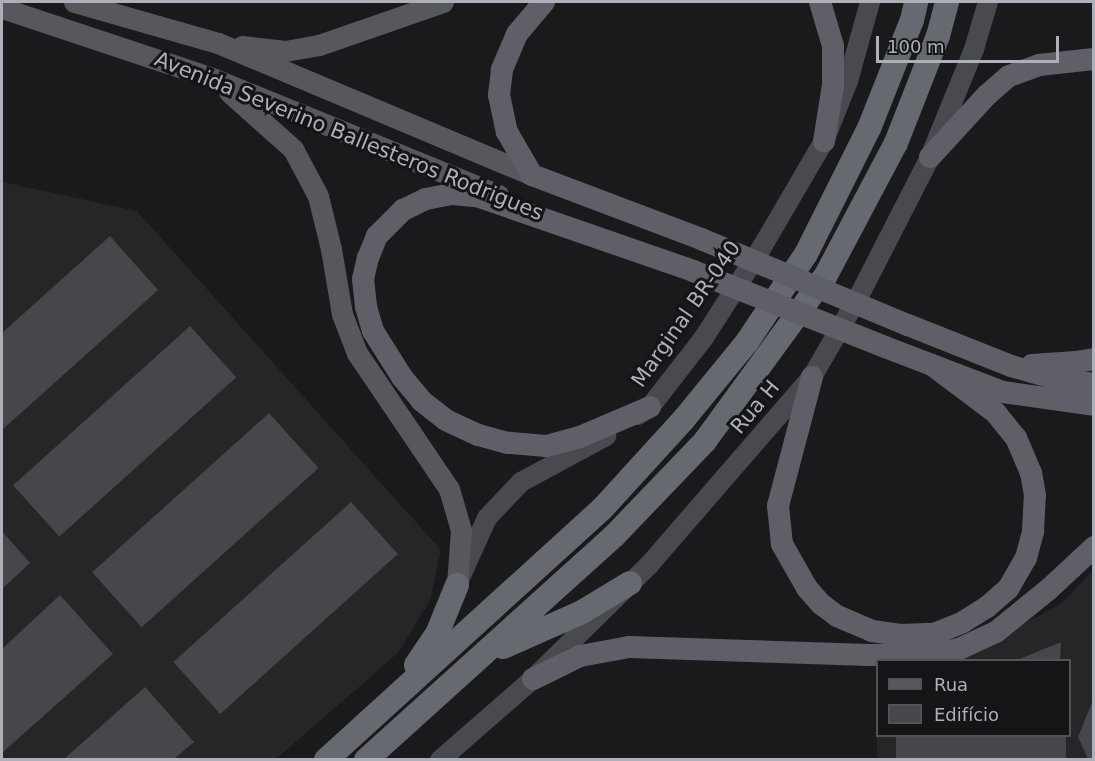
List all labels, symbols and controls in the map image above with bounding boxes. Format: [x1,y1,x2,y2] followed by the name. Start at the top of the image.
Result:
[879,24,1062,62] scale bar
[887,36,945,57] text: 100 m
[151,46,547,226] street label: Avenida Severino Ballesteros Rodrigues
[626,236,746,392] street label: Marginal BR-040
[725,375,785,439] street label: Rua H
[876,659,1071,737] legend
[934,674,968,695] text: Rua
[934,704,999,725] text: Edifício

